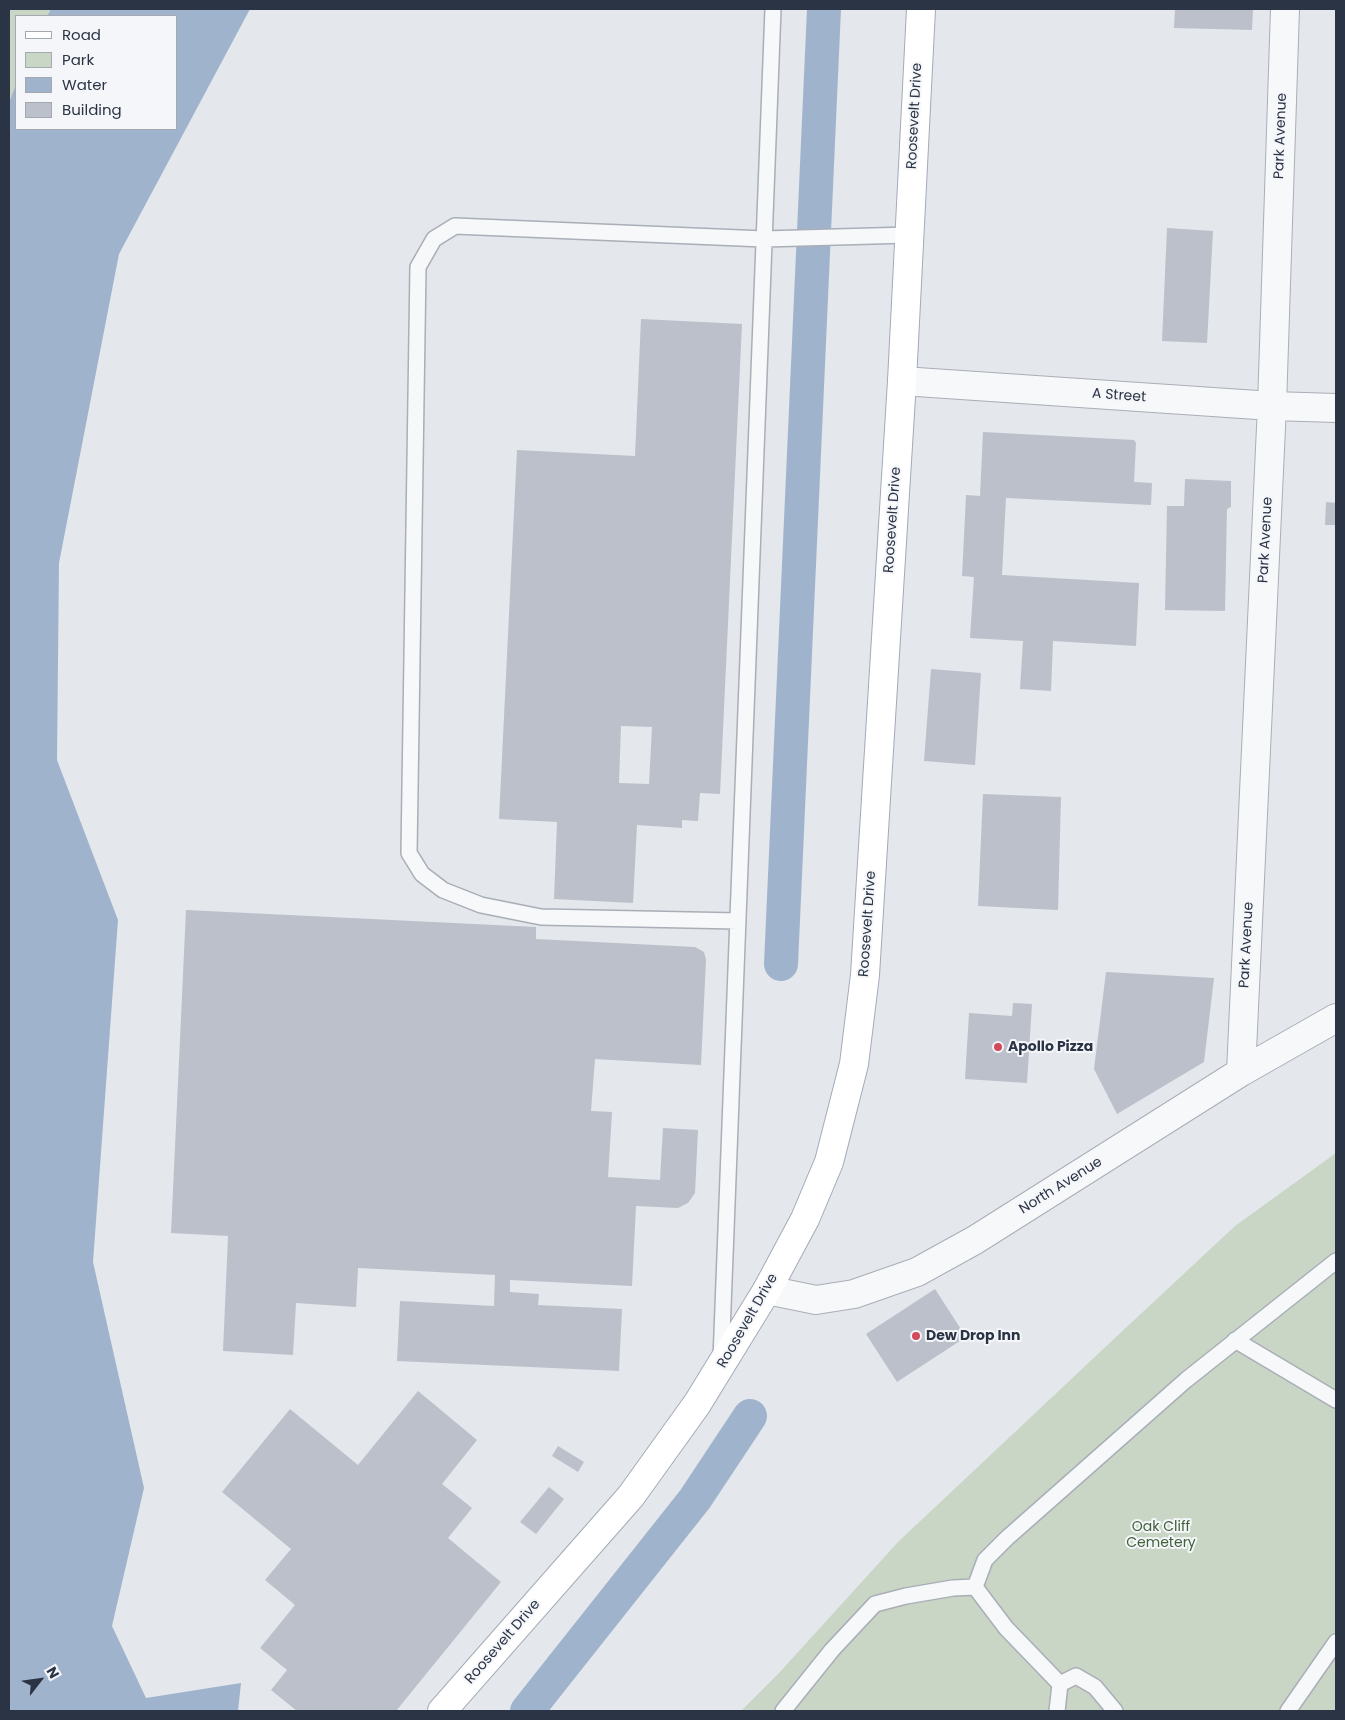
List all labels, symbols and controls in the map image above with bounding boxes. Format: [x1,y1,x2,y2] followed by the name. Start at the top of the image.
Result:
[15,15,178,130] legend
[62,24,101,45] text: Road
[62,49,94,70] text: Park
[904,62,926,170] street label: Roosevelt Drive
[62,74,107,95] text: Water
[1271,93,1291,179] street label: Park Avenue
[62,99,122,120] text: Building
[1091,386,1147,406] street label: A Street
[881,466,905,574] street label: Roosevelt Drive
[1255,496,1277,584] street label: Park Avenue
[856,870,880,978] street label: Roosevelt Drive
[1236,901,1258,989] street label: Park Avenue
[1008,1039,1093,1055] place label: Apollo Pizza
[992,1041,1004,1053] marker: Apollo Pizza
[1017,1154,1105,1218] street label: North Avenue
[714,1271,782,1371] street label: Roosevelt Drive
[926,1328,1020,1344] place label: Dew Drop Inn
[910,1330,922,1342] marker: Dew Drop Inn
[1126,1519,1196,1551] park label: Oak Cliff Cemetery
[462,1596,544,1688] street label: Roosevelt Drive
[15,1655,65,1705] north arrow
[42,1663,64,1682] text: N

